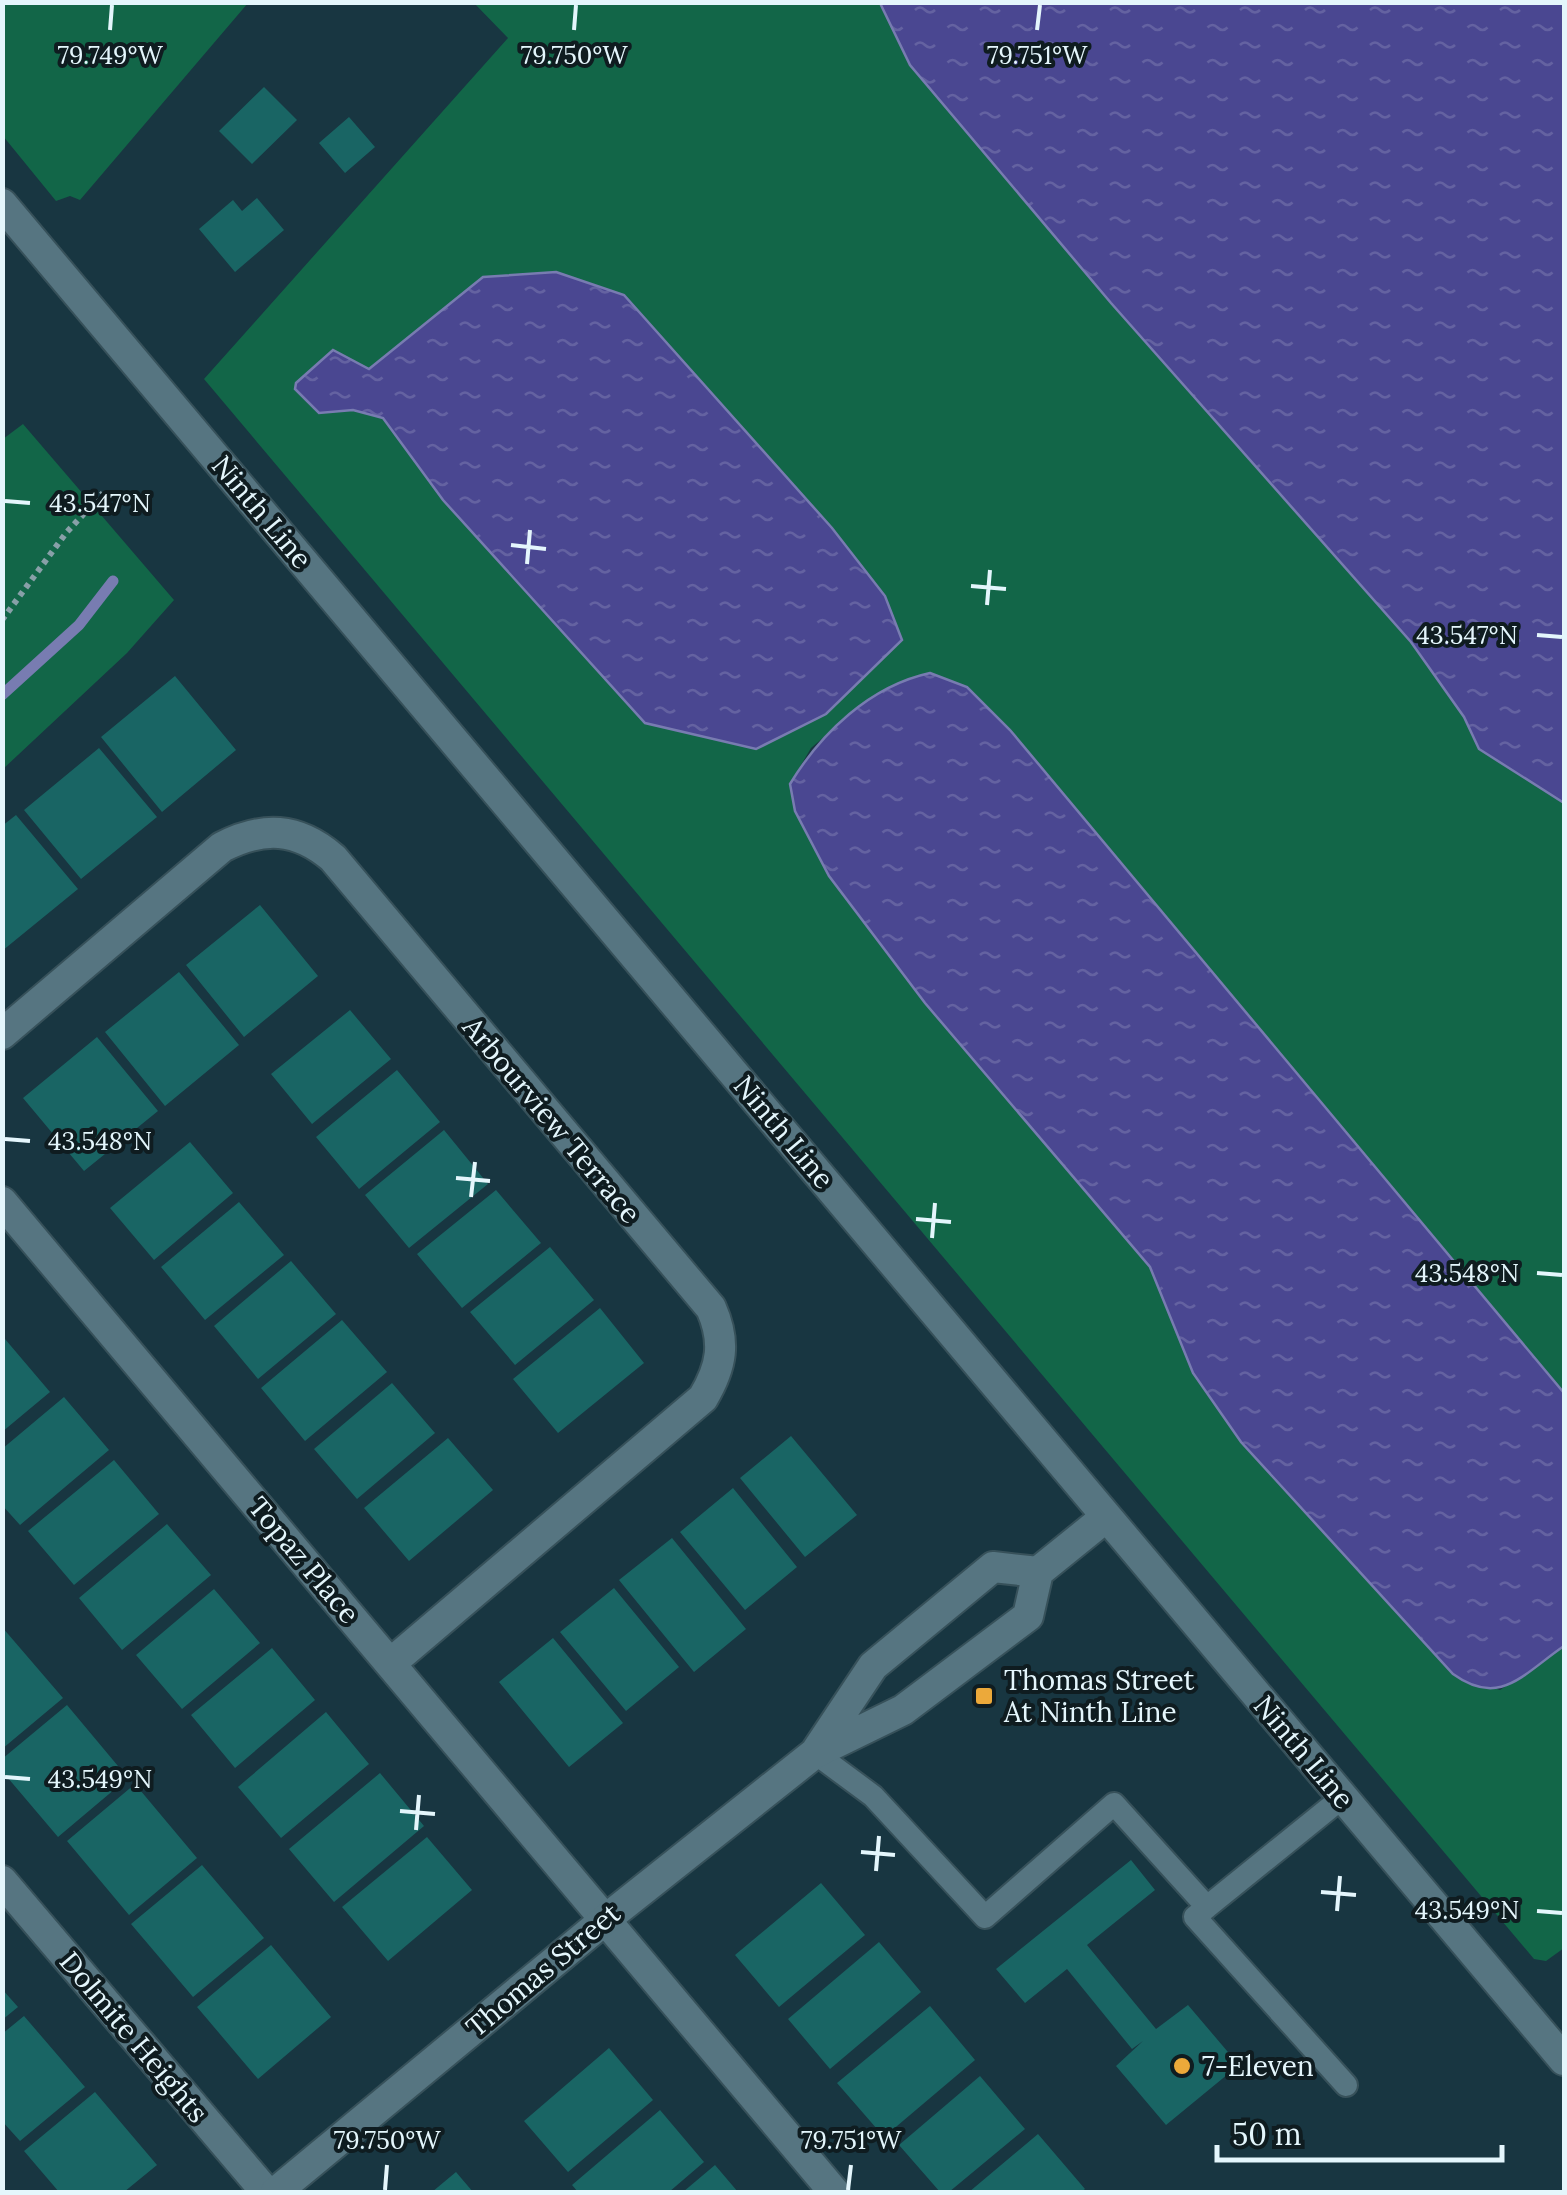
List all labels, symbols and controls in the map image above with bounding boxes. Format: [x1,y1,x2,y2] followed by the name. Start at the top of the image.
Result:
[57,39,164,71] text: 79.749°W
[521,39,628,71] text: 79.750°W
[987,39,1088,71] text: 79.751°W
[204,448,320,576] street label: Ninth Line
[49,487,151,519] text: 43.547°N
[1416,619,1518,651] text: 43.547°N
[455,1009,649,1230] street label: Arbourview Terrace
[726,1068,842,1196] street label: Ninth Line
[48,1125,152,1157] text: 43.548°N
[1415,1257,1519,1289] text: 43.548°N
[241,1489,367,1631] street label: Topaz Place
[1003,1662,1194,1730] place label: Thomas Street At Ninth Line
[973,1685,995,1707] marker: Thomas Street At Ninth Line
[1246,1688,1362,1816] street label: Ninth Line
[48,1763,152,1795] text: 43.549°N
[1415,1894,1519,1926] text: 43.549°N
[459,1895,628,2045] street label: Thomas Street
[52,1944,216,2130] street label: Dolmite Heights
[1202,2048,1314,2084] place label: 7-Eleven
[1171,2055,1193,2077] marker: 7-Eleven
[1217,2100,1502,2162] scale bar
[1232,2115,1302,2153] text: 50 m
[334,2124,441,2156] text: 79.750°W
[801,2124,902,2156] text: 79.751°W

